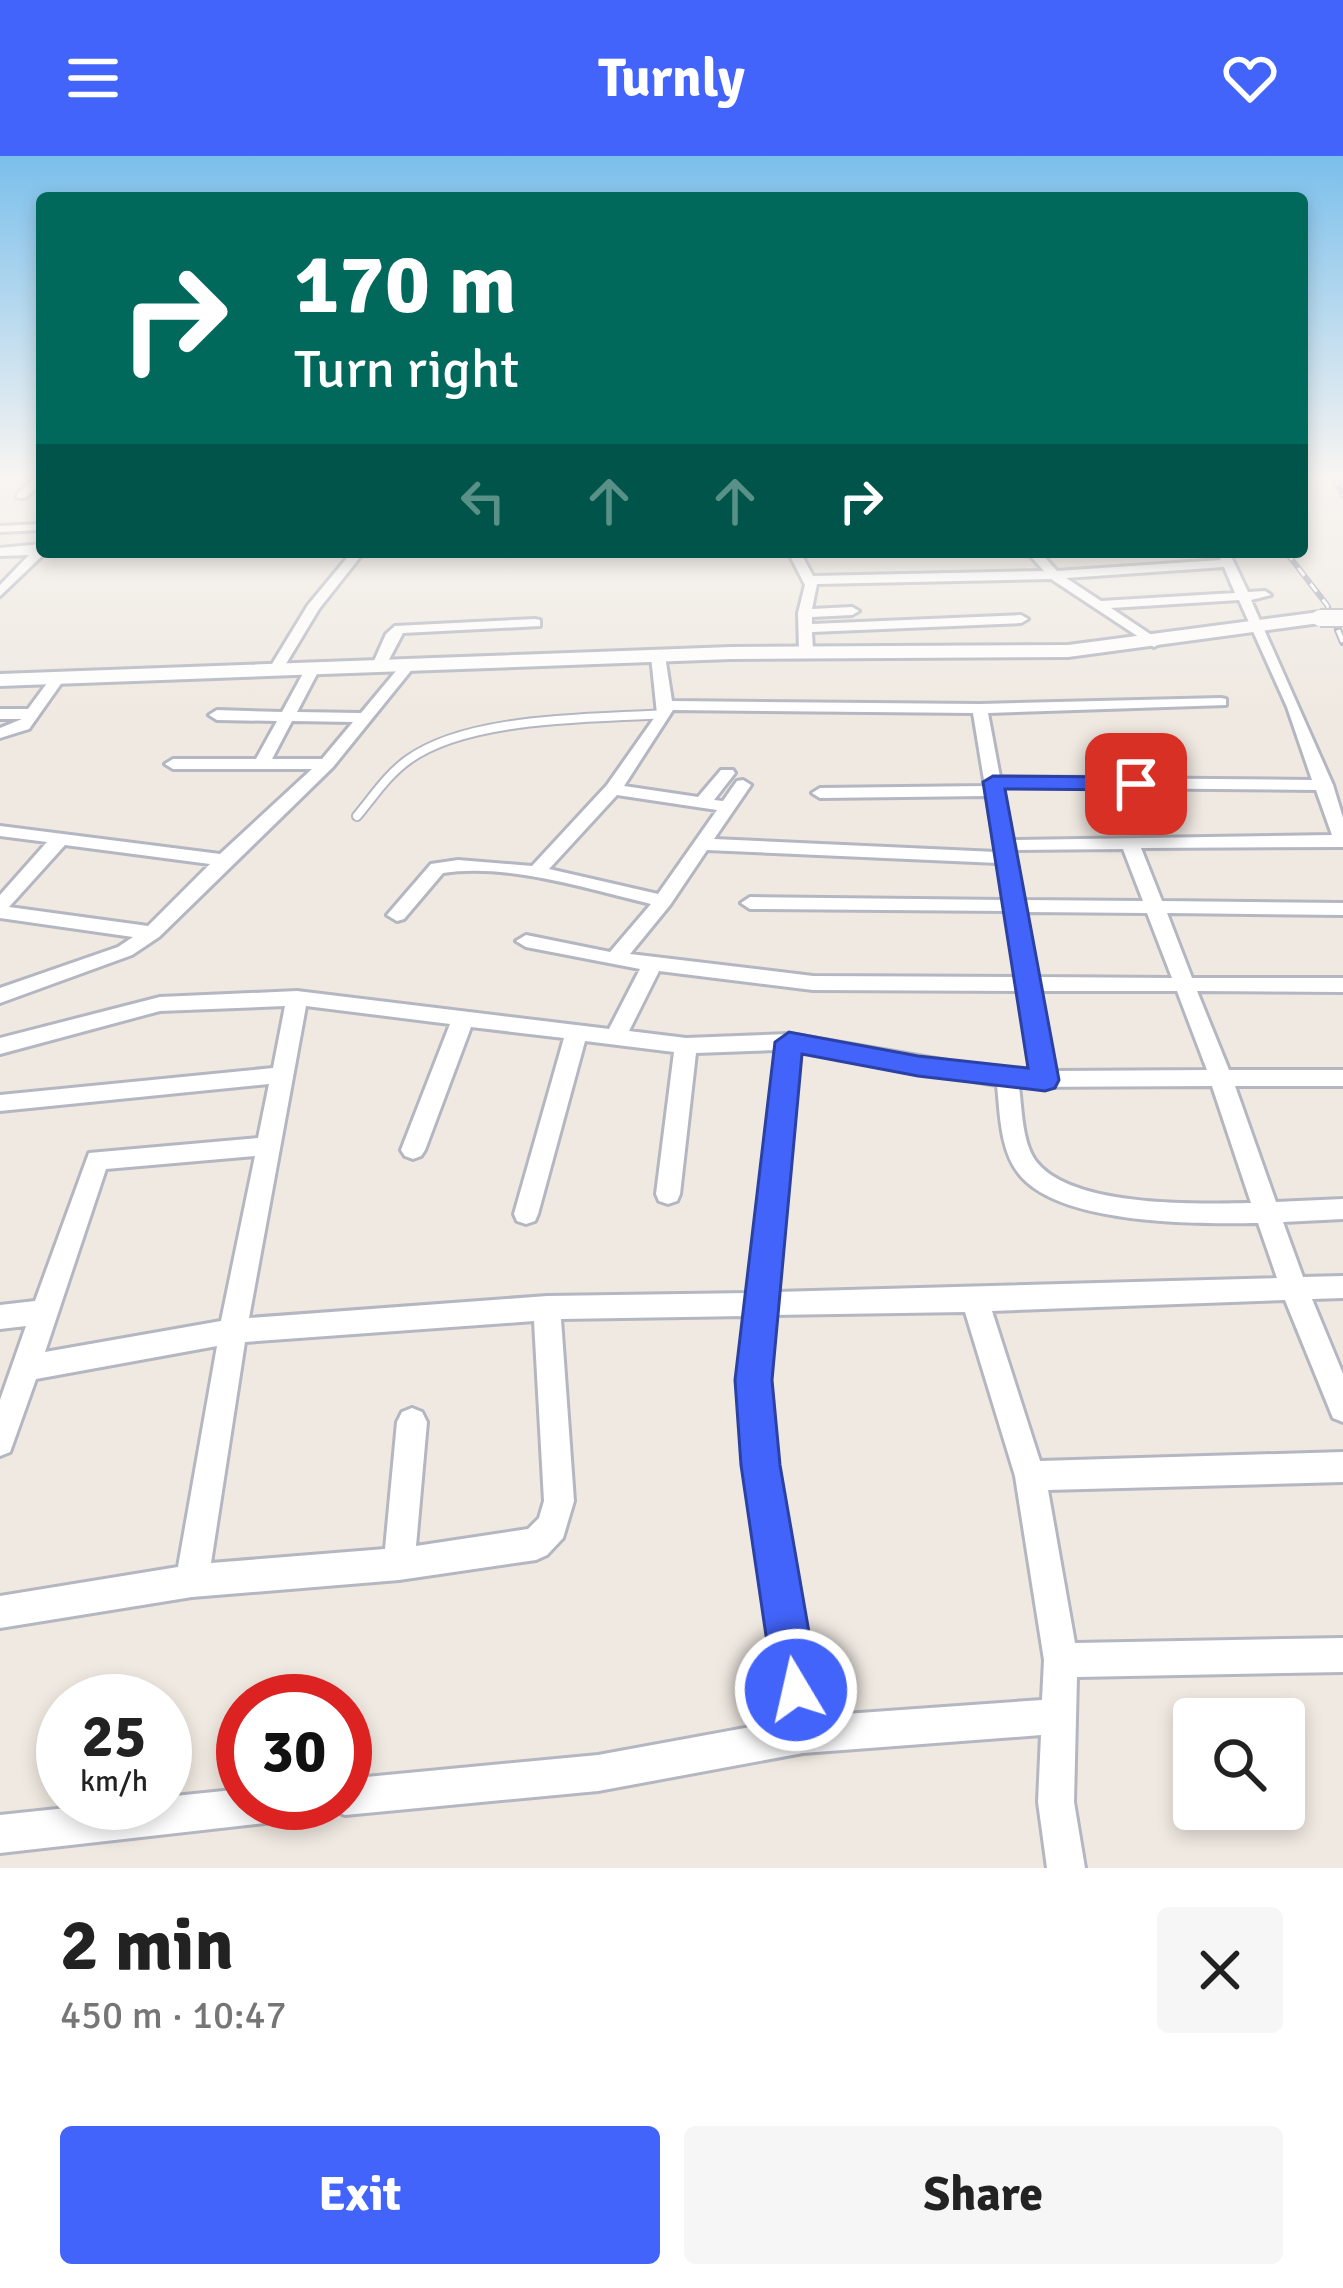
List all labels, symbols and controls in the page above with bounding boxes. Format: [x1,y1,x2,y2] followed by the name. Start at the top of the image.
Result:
[60,45,126,111] icon: menu
[598,45,745,112] text: Turnly
[1217,45,1283,111] icon: heart
[294,233,516,337] text: 170 m
[96,240,252,396] icon: right
[294,336,519,403] text: Turn right
[450,468,516,534] icon: left
[576,468,642,534] icon: ahead
[702,468,768,534] icon: ahead
[828,468,894,534] icon: right
[1085,733,1187,835] pin
[1103,751,1169,817] icon: arrive
[733,1627,859,1753] position arrow
[216,1674,372,1830] speed limit sign: 30
[1173,1698,1305,1830] map controls
[1173,1698,1305,1830] button: search
[82,1700,146,1774] text: 25
[80,1763,148,1800] text: km/h
[60,1901,234,1990] text: 2 min
[1157,1907,1283,2033] button: close
[60,1991,287,2039] text: 450 m · 10:47
[60,2126,660,2264] button: Exit
[684,2126,1283,2264] button: Share

